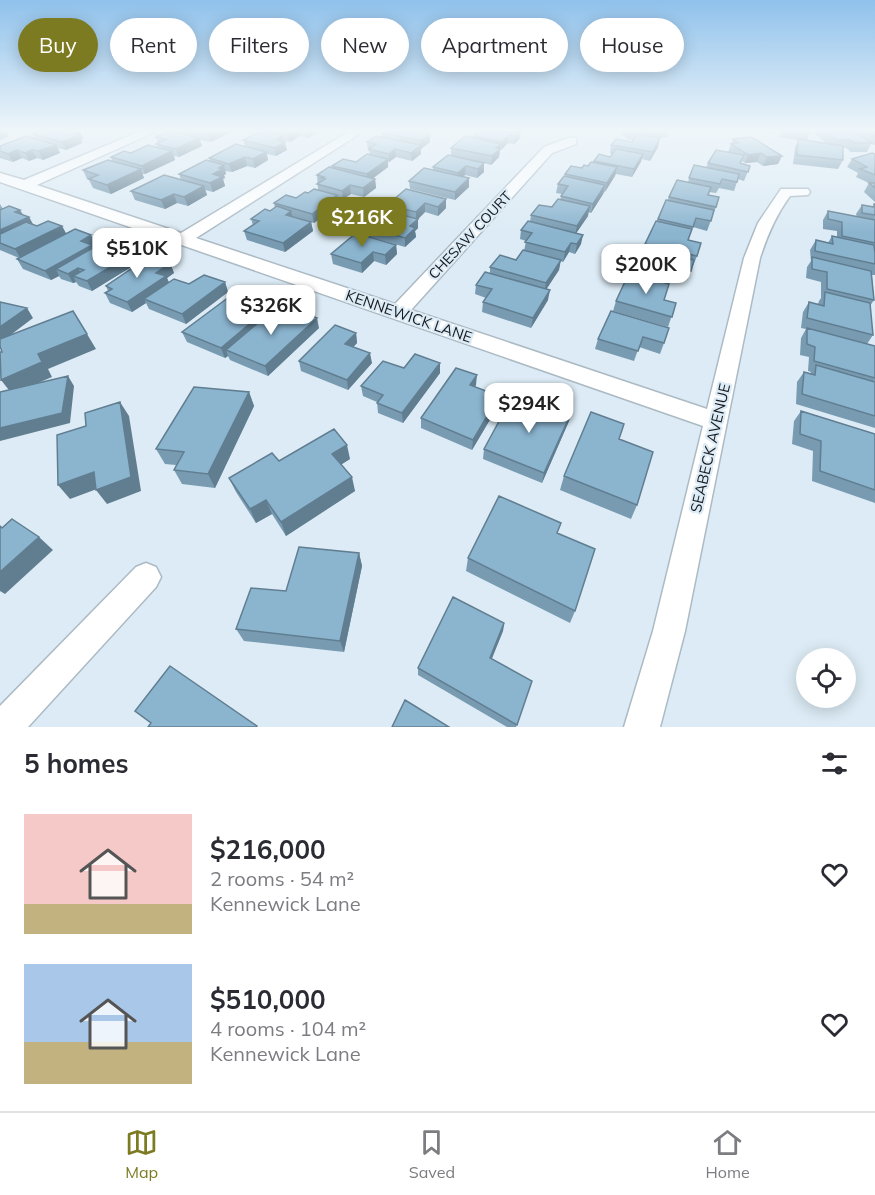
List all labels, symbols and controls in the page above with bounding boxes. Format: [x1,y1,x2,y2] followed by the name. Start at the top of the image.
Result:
[18,18,98,72] chip: Buy
[110,18,197,72] chip: Rent
[209,18,309,72] chip: Filters
[321,18,409,72] chip: New
[421,18,568,72] chip: Apartment
[580,18,684,72] chip: House
[425,187,516,283] street label: CHESAW COURT
[320,197,404,248] pin: $216K
[331,204,393,229] text: $216K
[95,228,179,279] pin: $510K
[106,235,168,260] text: $510K
[604,244,688,295] pin: $200K
[615,251,677,276] text: $200K
[229,285,313,336] pin: $326K
[343,285,475,347] street label: KENNEWICK LANE
[240,292,302,317] text: $326K
[686,381,734,514] street label: SEABECK AVENUE
[487,383,571,434] pin: $294K
[498,390,560,415] text: $294K
[796,648,856,708] map controls
[796,648,856,708] button: locate
[24,747,128,780] text: 5 homes
[818,747,851,780] icon: filters
[210,833,326,866] text: $216,000
[72,838,144,910] icon: home
[818,858,851,891] icon: heart
[210,866,354,891] text: 2 rooms · 54 m²
[210,891,361,916] text: Kennewick Lane
[210,983,326,1016] text: $510,000
[72,988,144,1060] icon: home
[818,1008,851,1041] icon: heart
[210,1016,366,1041] text: 4 rooms · 104 m²
[210,1041,361,1066] text: Kennewick Lane
[125,1126,158,1182] tab: Map
[409,1126,455,1182] tab: Saved
[706,1126,750,1182] tab: Home

